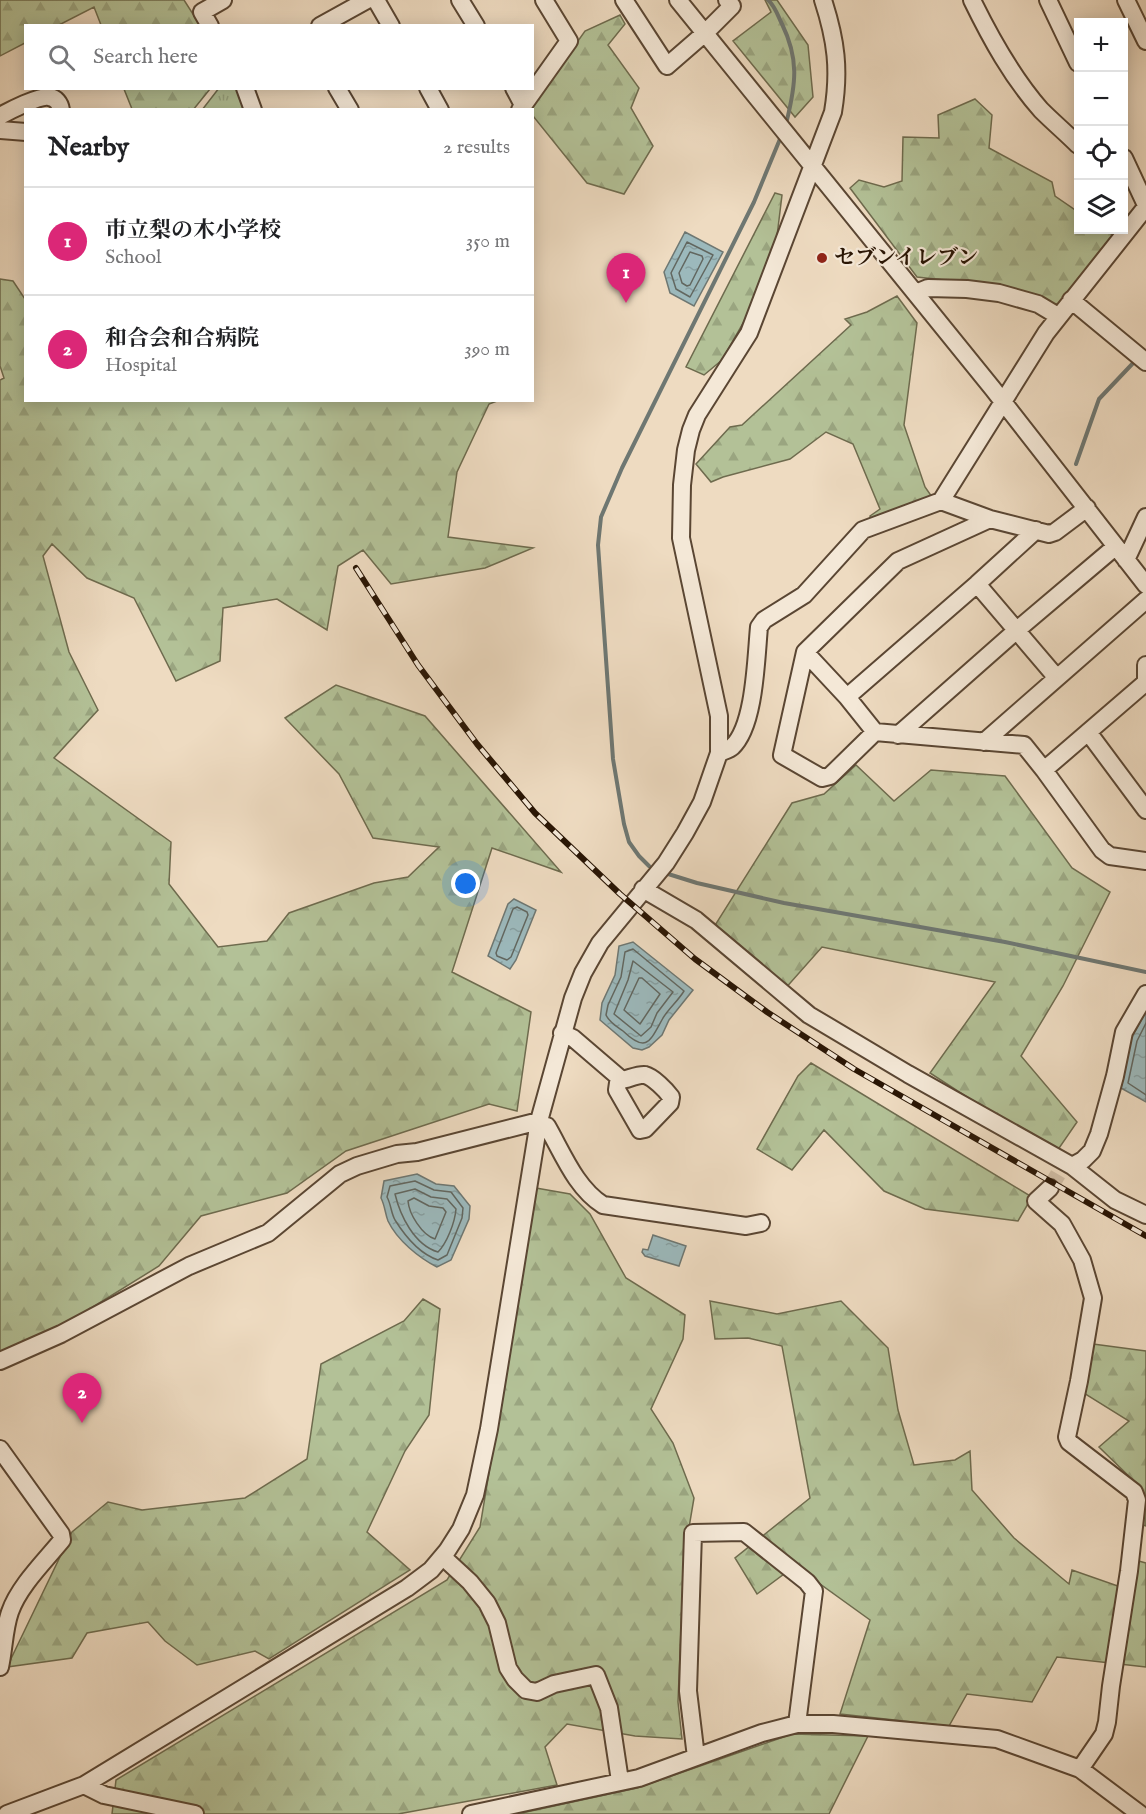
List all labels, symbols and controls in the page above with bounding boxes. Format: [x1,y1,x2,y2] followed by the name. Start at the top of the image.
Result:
[1074,18,1128,234] map controls
[1074,18,1128,72] button: +
[24,24,534,90] search box
[45,41,78,74] icon: search
[93,43,198,71] text: Search here
[1074,72,1128,126] button: −
[1074,126,1128,180] button: locate
[48,131,129,164] text: Nearby
[443,135,510,160] text: 2 results
[1074,180,1128,234] button: layers
[105,217,281,245] text: 市立梨の木小学校
[64,229,71,254] text: 1
[466,229,510,254] text: 350 m
[105,245,161,270] text: School
[834,245,978,272] place label: セブンイレブン
[815,251,829,265] marker: セブンイレブン
[606,254,646,303] pin: 1
[105,325,259,353] text: 和合会和合病院
[63,337,72,362] text: 2
[464,337,510,362] text: 390 m
[105,353,177,378] text: Hospital
[451,869,480,898] your location
[62,1374,101,1423] pin: 2

